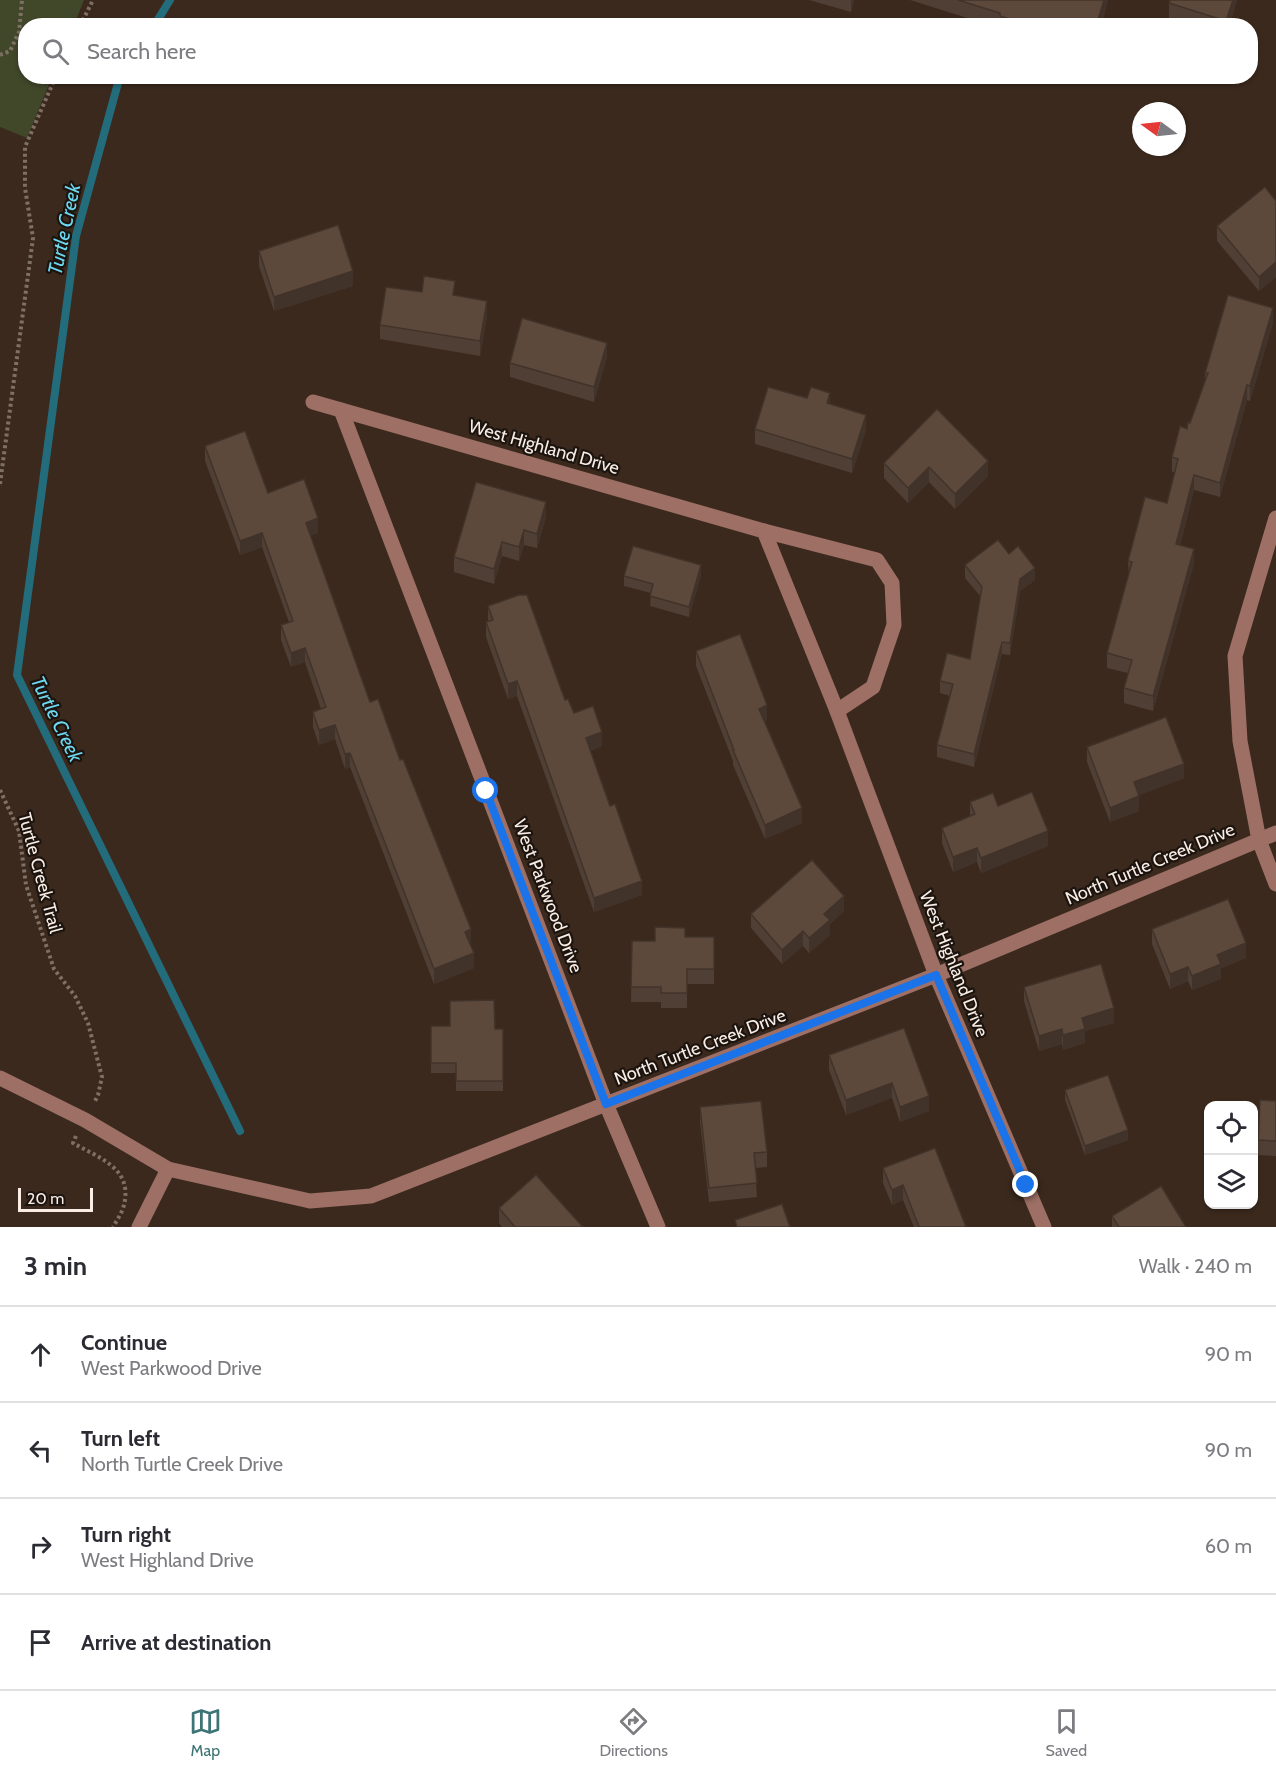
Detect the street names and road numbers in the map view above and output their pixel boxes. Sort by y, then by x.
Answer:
street label: West Highland Drive [466,415,622,479]
street label: Turtle Creek Trail [13,810,67,936]
street label: West Parkwood Drive [509,816,587,976]
street label: North Turtle Creek Drive [1062,818,1238,910]
street label: West Highland Drive [915,888,993,1040]
street label: North Turtle Creek Drive [611,1004,789,1090]

